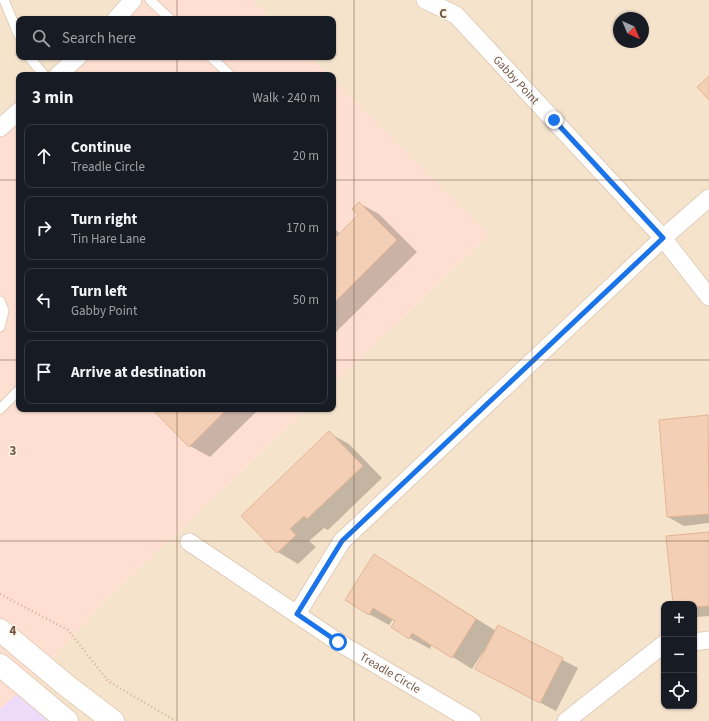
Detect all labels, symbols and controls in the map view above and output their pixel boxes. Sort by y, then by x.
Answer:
text: C [439,5,447,23]
north arrow [613,12,649,48]
search box [16,16,336,60]
icon: search [30,27,52,49]
text: Search here [62,28,136,49]
street label: Gabby Point [489,52,543,108]
text: 3 min [32,86,73,110]
text: Walk · 240 m [252,89,320,107]
route end [545,111,563,129]
text: Continue [71,137,131,158]
icon: ahead [33,145,55,167]
text: 20 m [293,147,319,165]
text: Treadle Circle [71,158,145,176]
text: Turn right [71,209,137,230]
icon: right [33,217,55,239]
text: 170 m [286,219,319,237]
text: Tin Hare Lane [71,230,146,248]
text: Turn left [71,281,127,302]
icon: left [33,289,55,311]
text: 50 m [293,291,319,309]
text: Gabby Point [71,302,137,320]
icon: arrive [33,361,55,383]
text: Arrive at destination [71,362,206,383]
text: 3 [10,442,17,460]
map controls [661,601,697,709]
button: + [661,601,697,637]
text: 4 [10,622,17,640]
route start [329,633,347,651]
button: − [661,637,697,673]
street label: Treadle Circle [356,648,424,697]
button: locate [661,673,697,709]

